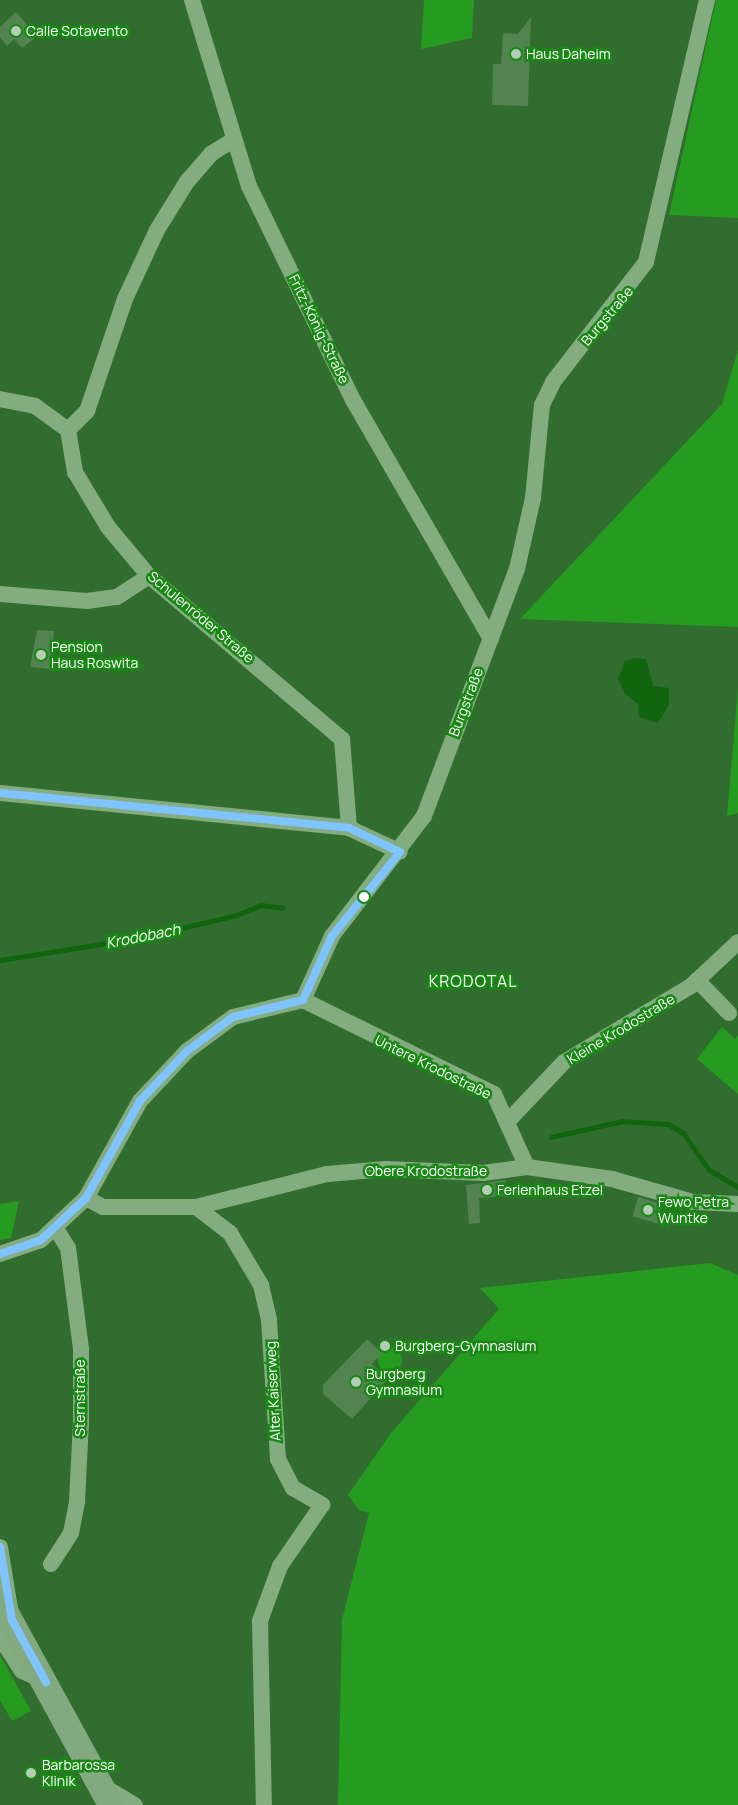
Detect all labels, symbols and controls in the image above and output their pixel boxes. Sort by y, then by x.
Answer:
place label: Calle Sotavento [26,23,128,39]
marker: Calle Sotavento [10,25,22,37]
place label: Haus Daheim [526,46,611,62]
marker: Haus Daheim [510,48,522,60]
street label: Fritz-König-Straße [285,272,353,386]
street label: Burgstraße [577,283,637,349]
street label: Schulenröder Straße [144,568,258,666]
place label: Pension Haus Roswita [51,639,138,672]
marker: Pension Haus Roswita [35,649,47,661]
street label: Burgstraße [445,665,487,739]
unlabelled marker [359,892,369,902]
water label: Krodobach [104,920,182,952]
district label: KRODOTAL [428,971,518,991]
street label: Kleine Krodostraße [564,990,678,1068]
street label: Untere Krodostraße [372,1031,494,1103]
street label: Obere Krodostraße [365,1163,487,1179]
place label: Ferienhaus Etzel [497,1182,603,1198]
marker: Ferienhaus Etzel [481,1184,493,1196]
place label: Fewo Petra Wuntke [658,1194,729,1226]
marker: Fewo Petra Wuntke [642,1204,654,1216]
place label: Burgberg-Gymnasium [395,1338,536,1354]
street label: Alter Kaiserweg [262,1340,284,1442]
marker: Burgberg-Gymnasium [379,1340,391,1352]
street label: Sternstraße [72,1359,88,1437]
place label: Burgberg Gymnasium [366,1366,442,1398]
marker: Burgberg Gymnasium [350,1376,362,1388]
place label: Barbarossa Klinik [42,1757,115,1790]
marker: Barbarossa Klinik [24,1766,38,1780]

